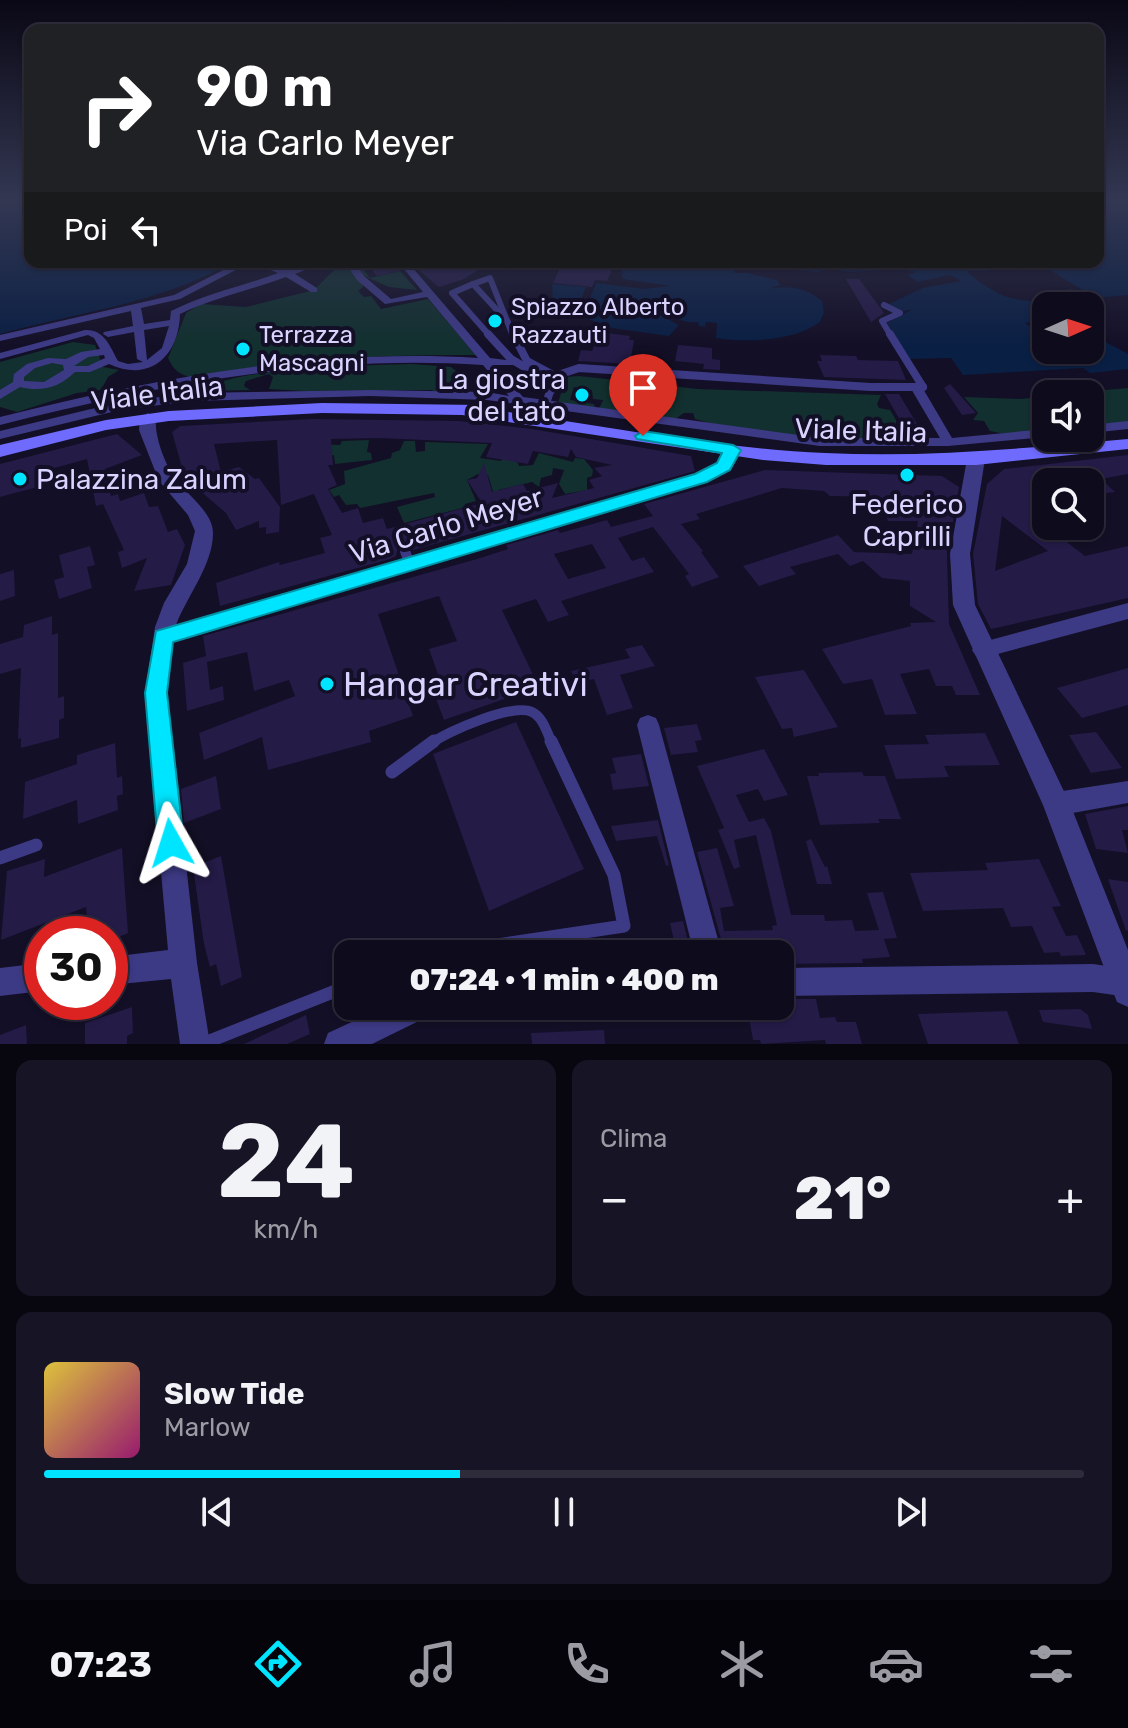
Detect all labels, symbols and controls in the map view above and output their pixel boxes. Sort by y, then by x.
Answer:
text: 90 m [196,54,333,120]
icon: right [64,56,168,160]
text: Via Carlo Meyer [196,121,454,164]
icon: left [124,208,168,252]
text: Poi [64,212,108,248]
north arrow [1032,292,1104,364]
map controls [1032,292,1104,540]
place label: Spiazzo Alberto Razzauti [511,293,685,349]
marker: Spiazzo Alberto Razzauti [486,312,504,330]
place label: Terrazza Mascagni [259,321,365,377]
marker: Terrazza Mascagni [234,340,252,358]
pin [609,354,677,436]
place label: La giostra del tato [437,363,566,428]
icon: arrive [621,366,665,410]
street label: Viale Italia [89,369,225,418]
button: sound [1032,380,1104,452]
marker: La giostra del tato [573,386,591,404]
street label: Viale Italia [794,412,928,449]
place label: Palazzina Zalum [36,463,247,496]
marker: Federico Caprilli [898,466,916,484]
button: search [1032,468,1104,540]
marker: Palazzina Zalum [11,470,29,488]
street label: Via Carlo Meyer [345,480,547,571]
place label: Federico Caprilli [850,488,964,553]
place label: Hangar Creativi [343,664,588,705]
marker: Hangar Creativi [318,675,336,693]
position arrow [129,801,213,885]
speed limit sign: 30 [24,916,128,1020]
text: 07:24 · 1 min · 400 m [410,962,718,998]
text: 24 [217,1100,355,1223]
text: Clima [600,1123,667,1154]
text: 21° [794,1163,891,1234]
text: − [600,1173,629,1225]
text: + [1057,1173,1084,1225]
text: km/h [254,1214,318,1245]
text: Slow Tide [164,1376,304,1412]
text: Marlow [164,1412,251,1443]
icon: previous [195,1490,239,1534]
icon: pause [542,1490,586,1534]
icon: next [889,1490,933,1534]
icon: directions [250,1636,306,1692]
icon: music [405,1636,461,1692]
icon: phone [559,1636,615,1692]
icon: climate [714,1636,770,1692]
icon: car [868,1636,924,1692]
icon: filters [1023,1636,1079,1692]
text: 07:23 [49,1643,152,1686]

